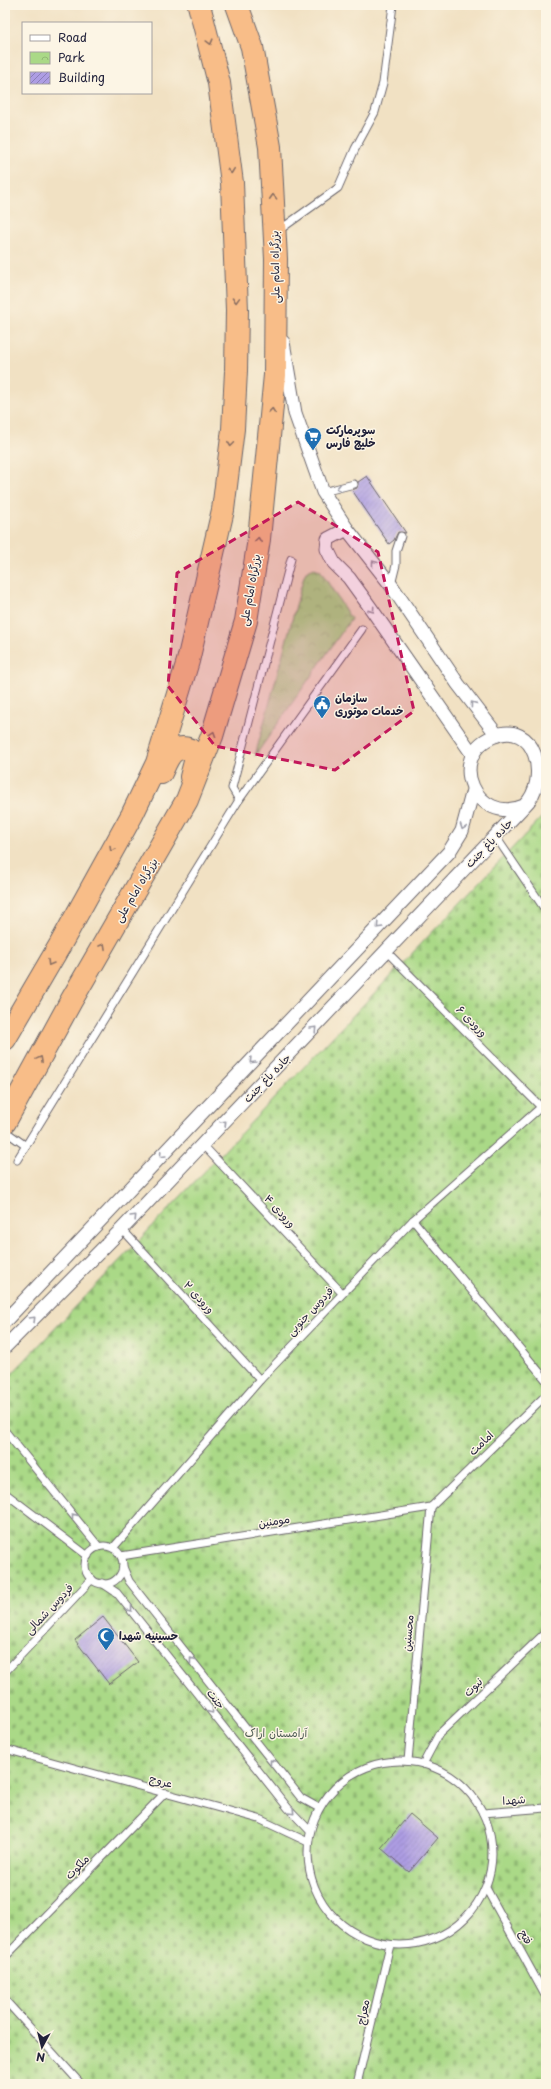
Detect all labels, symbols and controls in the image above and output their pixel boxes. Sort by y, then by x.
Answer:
legend [22,22,152,94]
text: Road [58,28,87,46]
one-way arrow [205,39,213,46]
text: Park [58,48,85,66]
text: Building [58,68,105,86]
one-way arrow [226,168,235,174]
one-way arrow [268,194,277,200]
street label: بزرگراه امام علی [265,231,285,303]
one-way arrow [232,297,241,303]
one-way arrow [267,408,276,414]
place label: سوپرمارکت خلیج فارس [326,421,375,451]
supermarket icon: سوپرمارکت خلیج فارس [303,426,323,451]
one-way arrow [227,441,236,447]
one-way arrow [336,483,343,492]
one-way arrow [254,537,263,543]
street label: بزرگراه امام علی [235,553,265,627]
one-way arrow [372,561,379,568]
one-way arrow [367,606,374,613]
place label: سازمان خدمات موتوری [335,689,403,719]
public building icon: سازمان خدمات موتوری [312,694,332,719]
one-way arrow [471,701,478,708]
one-way arrow [208,731,216,738]
street label: جاده باغ جنت [461,814,517,872]
one-way arrow [459,823,467,830]
one-way arrow [110,845,117,852]
street label: بزرگراه امام علی [110,854,162,926]
one-way arrow [377,921,384,929]
one-way arrow [99,942,106,950]
one-way arrow [47,959,54,966]
street label: ورودی ۶ [453,1001,492,1040]
one-way arrow [309,1026,316,1034]
street label: جاده باغ جنت [239,1049,295,1107]
one-way arrow [35,1056,42,1063]
one-way arrow [249,1056,257,1064]
one-way arrow [219,1120,227,1128]
one-way arrow [160,1151,167,1158]
street label: ورودی ۴ [261,1190,300,1231]
one-way arrow [129,1214,137,1222]
street label: ورودی ۲ [180,1277,219,1317]
street label: فردوس جنوبی [282,1282,337,1339]
one-way arrow [28,1316,36,1324]
street label: امامت [464,1426,497,1459]
street label: مومنین [257,1510,291,1531]
one-way arrow [72,1514,79,1521]
street label: فردوس شمالی [21,1579,77,1638]
one-way arrow [126,1605,133,1612]
street label: محسنین [397,1614,418,1652]
mosque icon: حسینیه شهدا [96,1626,116,1651]
place label: حسینیه شهدا [119,1627,178,1644]
one-way arrow [189,1657,196,1664]
street label: نبوت [459,1673,486,1700]
street label: جنت [203,1685,230,1712]
one-way arrow [206,1706,213,1713]
park label: آرامستان اراک [245,1724,308,1741]
one-way arrow [270,1759,277,1766]
street label: عروج [148,1769,175,1792]
street label: شهدا [502,1790,526,1809]
one-way arrow [288,1807,295,1815]
street label: ملکوت [61,1850,93,1883]
street label: فتح [515,1926,537,1947]
street label: معراج [351,1997,374,2026]
north arrow [22,2027,62,2067]
text: N [35,2048,46,2066]

